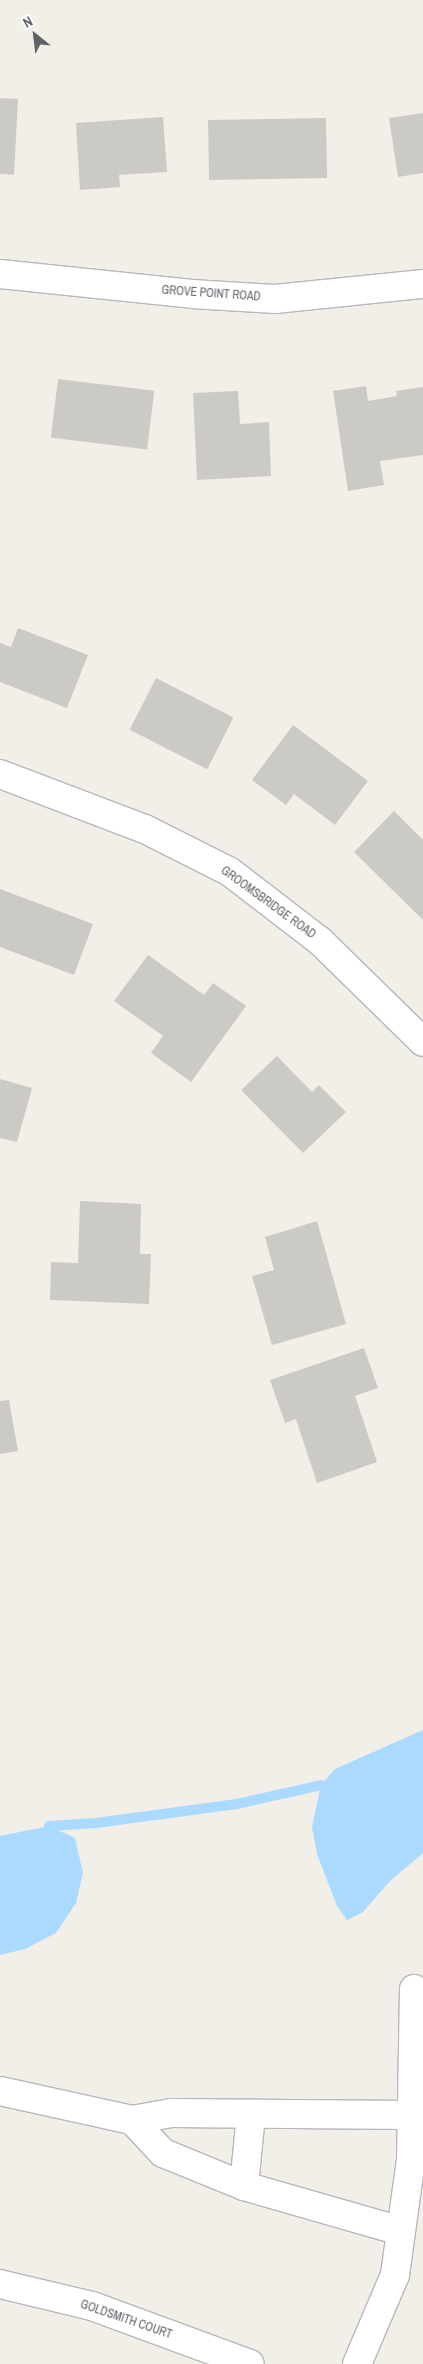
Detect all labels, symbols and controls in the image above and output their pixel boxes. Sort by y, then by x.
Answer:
north arrow [10,10,60,60]
text: N [20,12,36,32]
street label: GROVE POINT ROAD [161,283,261,305]
street label: GROOMSBRIDGE ROAD [218,864,318,942]
street label: GOLDSMITH COURT [78,2298,174,2342]

